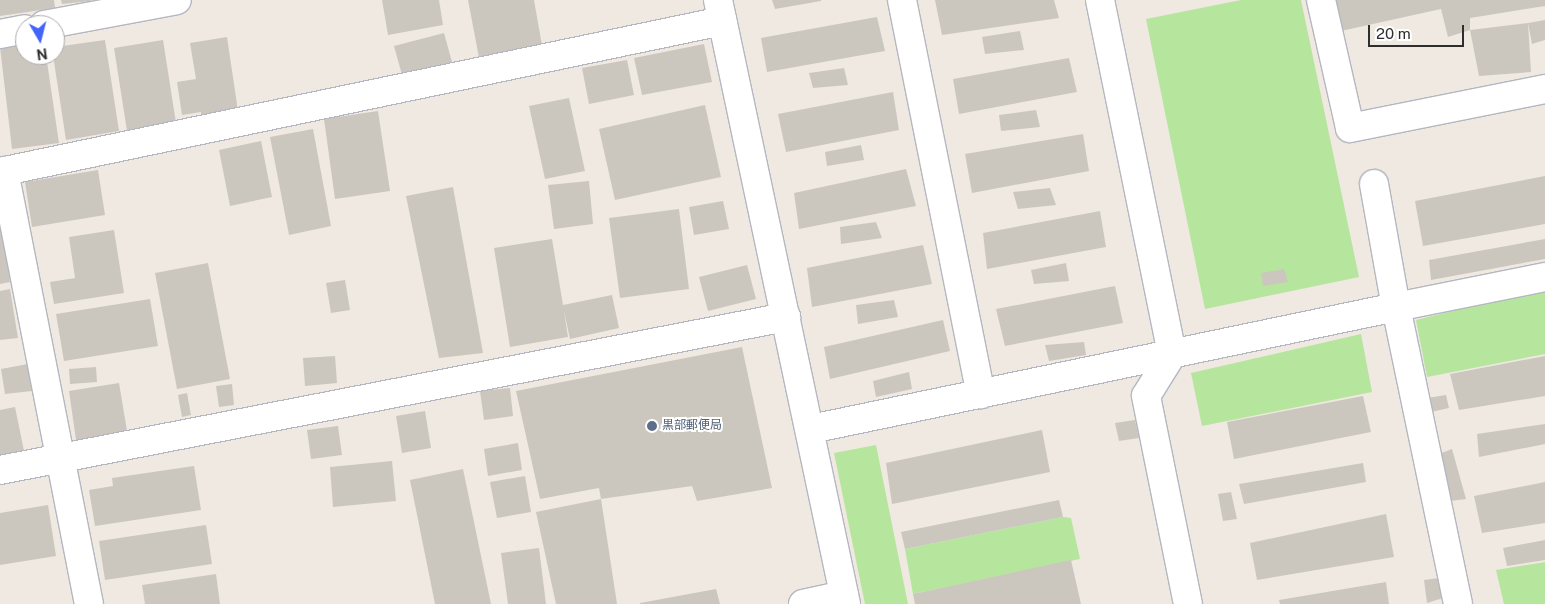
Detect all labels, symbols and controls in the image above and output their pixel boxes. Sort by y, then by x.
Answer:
north arrow [15,15,65,65]
scale bar [1370,15,1466,47]
text: 20 m [1376,25,1411,42]
text: N [35,45,48,63]
place label: 黒部郵便局 [662,419,722,433]
marker: 黒部郵便局 [646,420,658,432]

